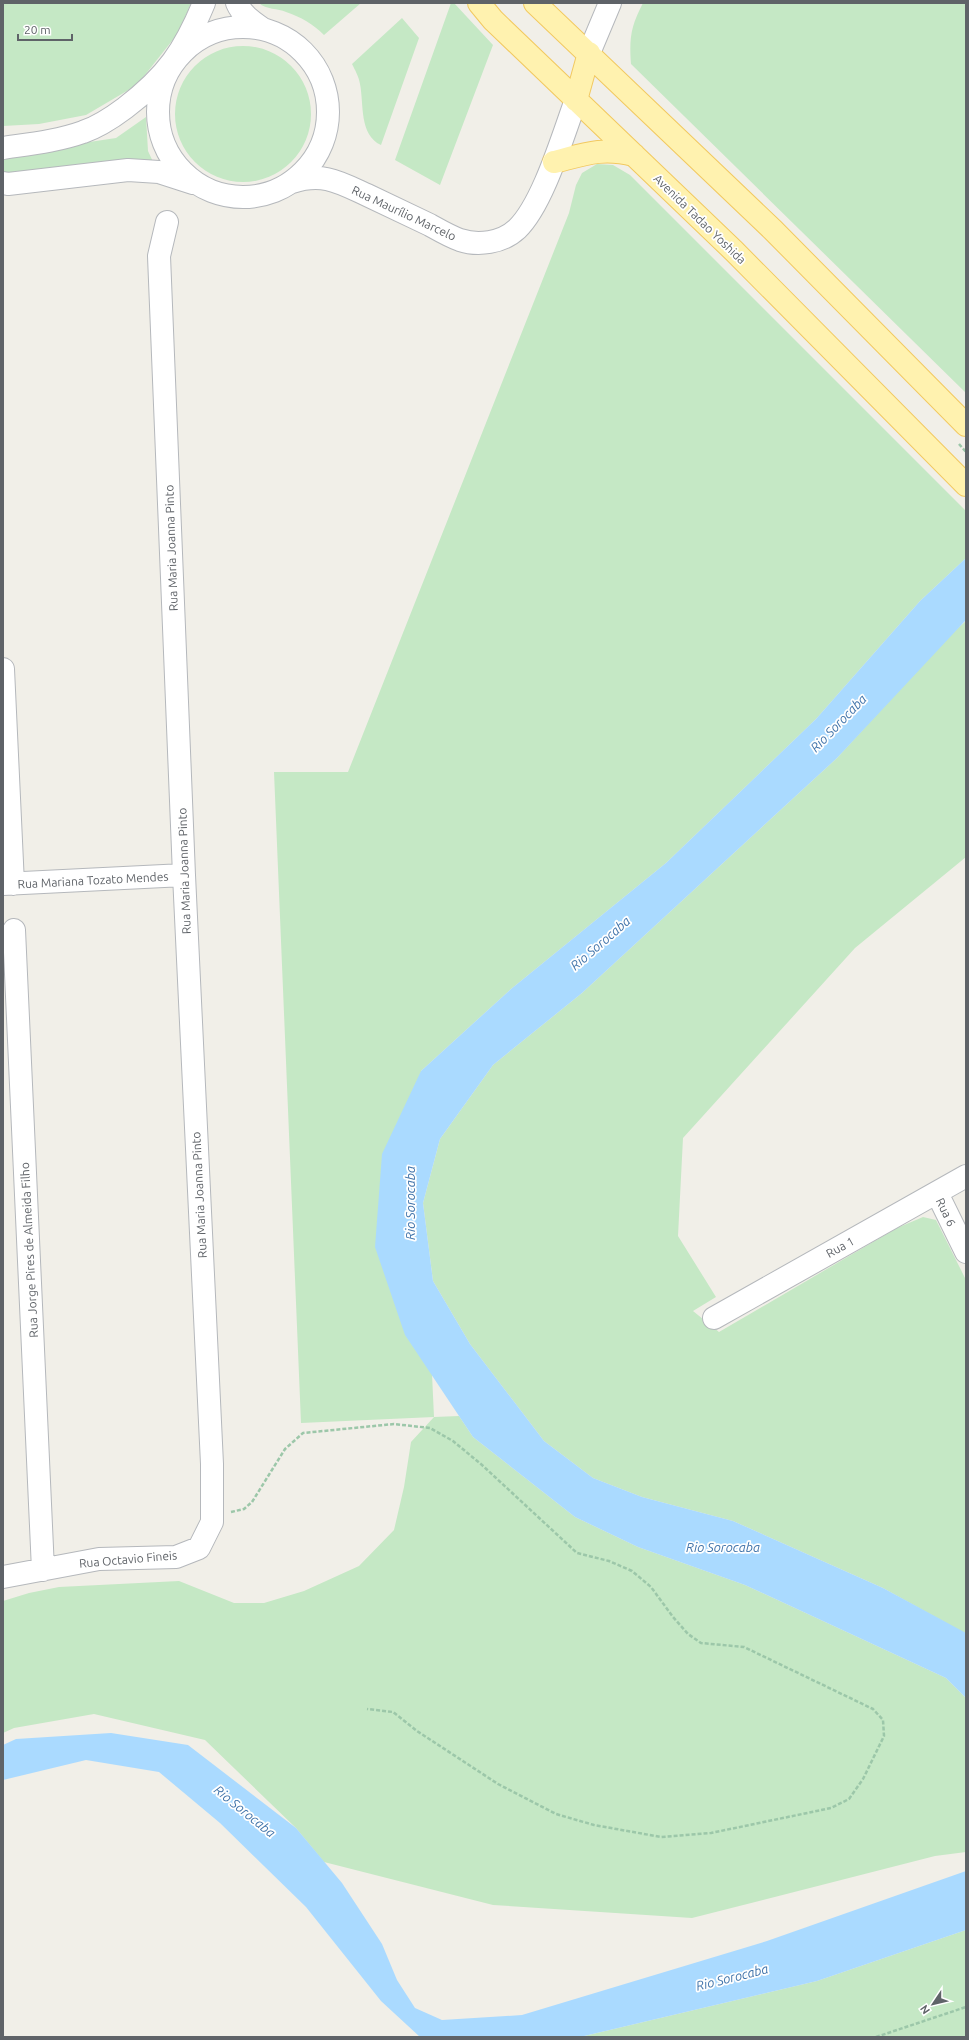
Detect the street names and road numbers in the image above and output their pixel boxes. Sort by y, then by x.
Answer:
street label: Avenida Tadao Yoshida [651,172,749,266]
street label: Rua Maurílio Marcelo [350,183,458,243]
street label: Rua Maria Joanna Pinto [162,485,180,611]
street label: Rua Maria Joanna Pinto [175,808,193,934]
street label: Rua Mariana Tozato Mendes [17,870,169,890]
street label: Rua Maria Joanna Pinto [189,1131,209,1259]
street label: Rua Jorge Pires de Almeida Filho [18,1162,40,1338]
street label: Rua 6 [934,1196,959,1229]
street label: Rua 1 [824,1234,856,1260]
street label: Rua Octavio Fineis [78,1548,178,1570]

